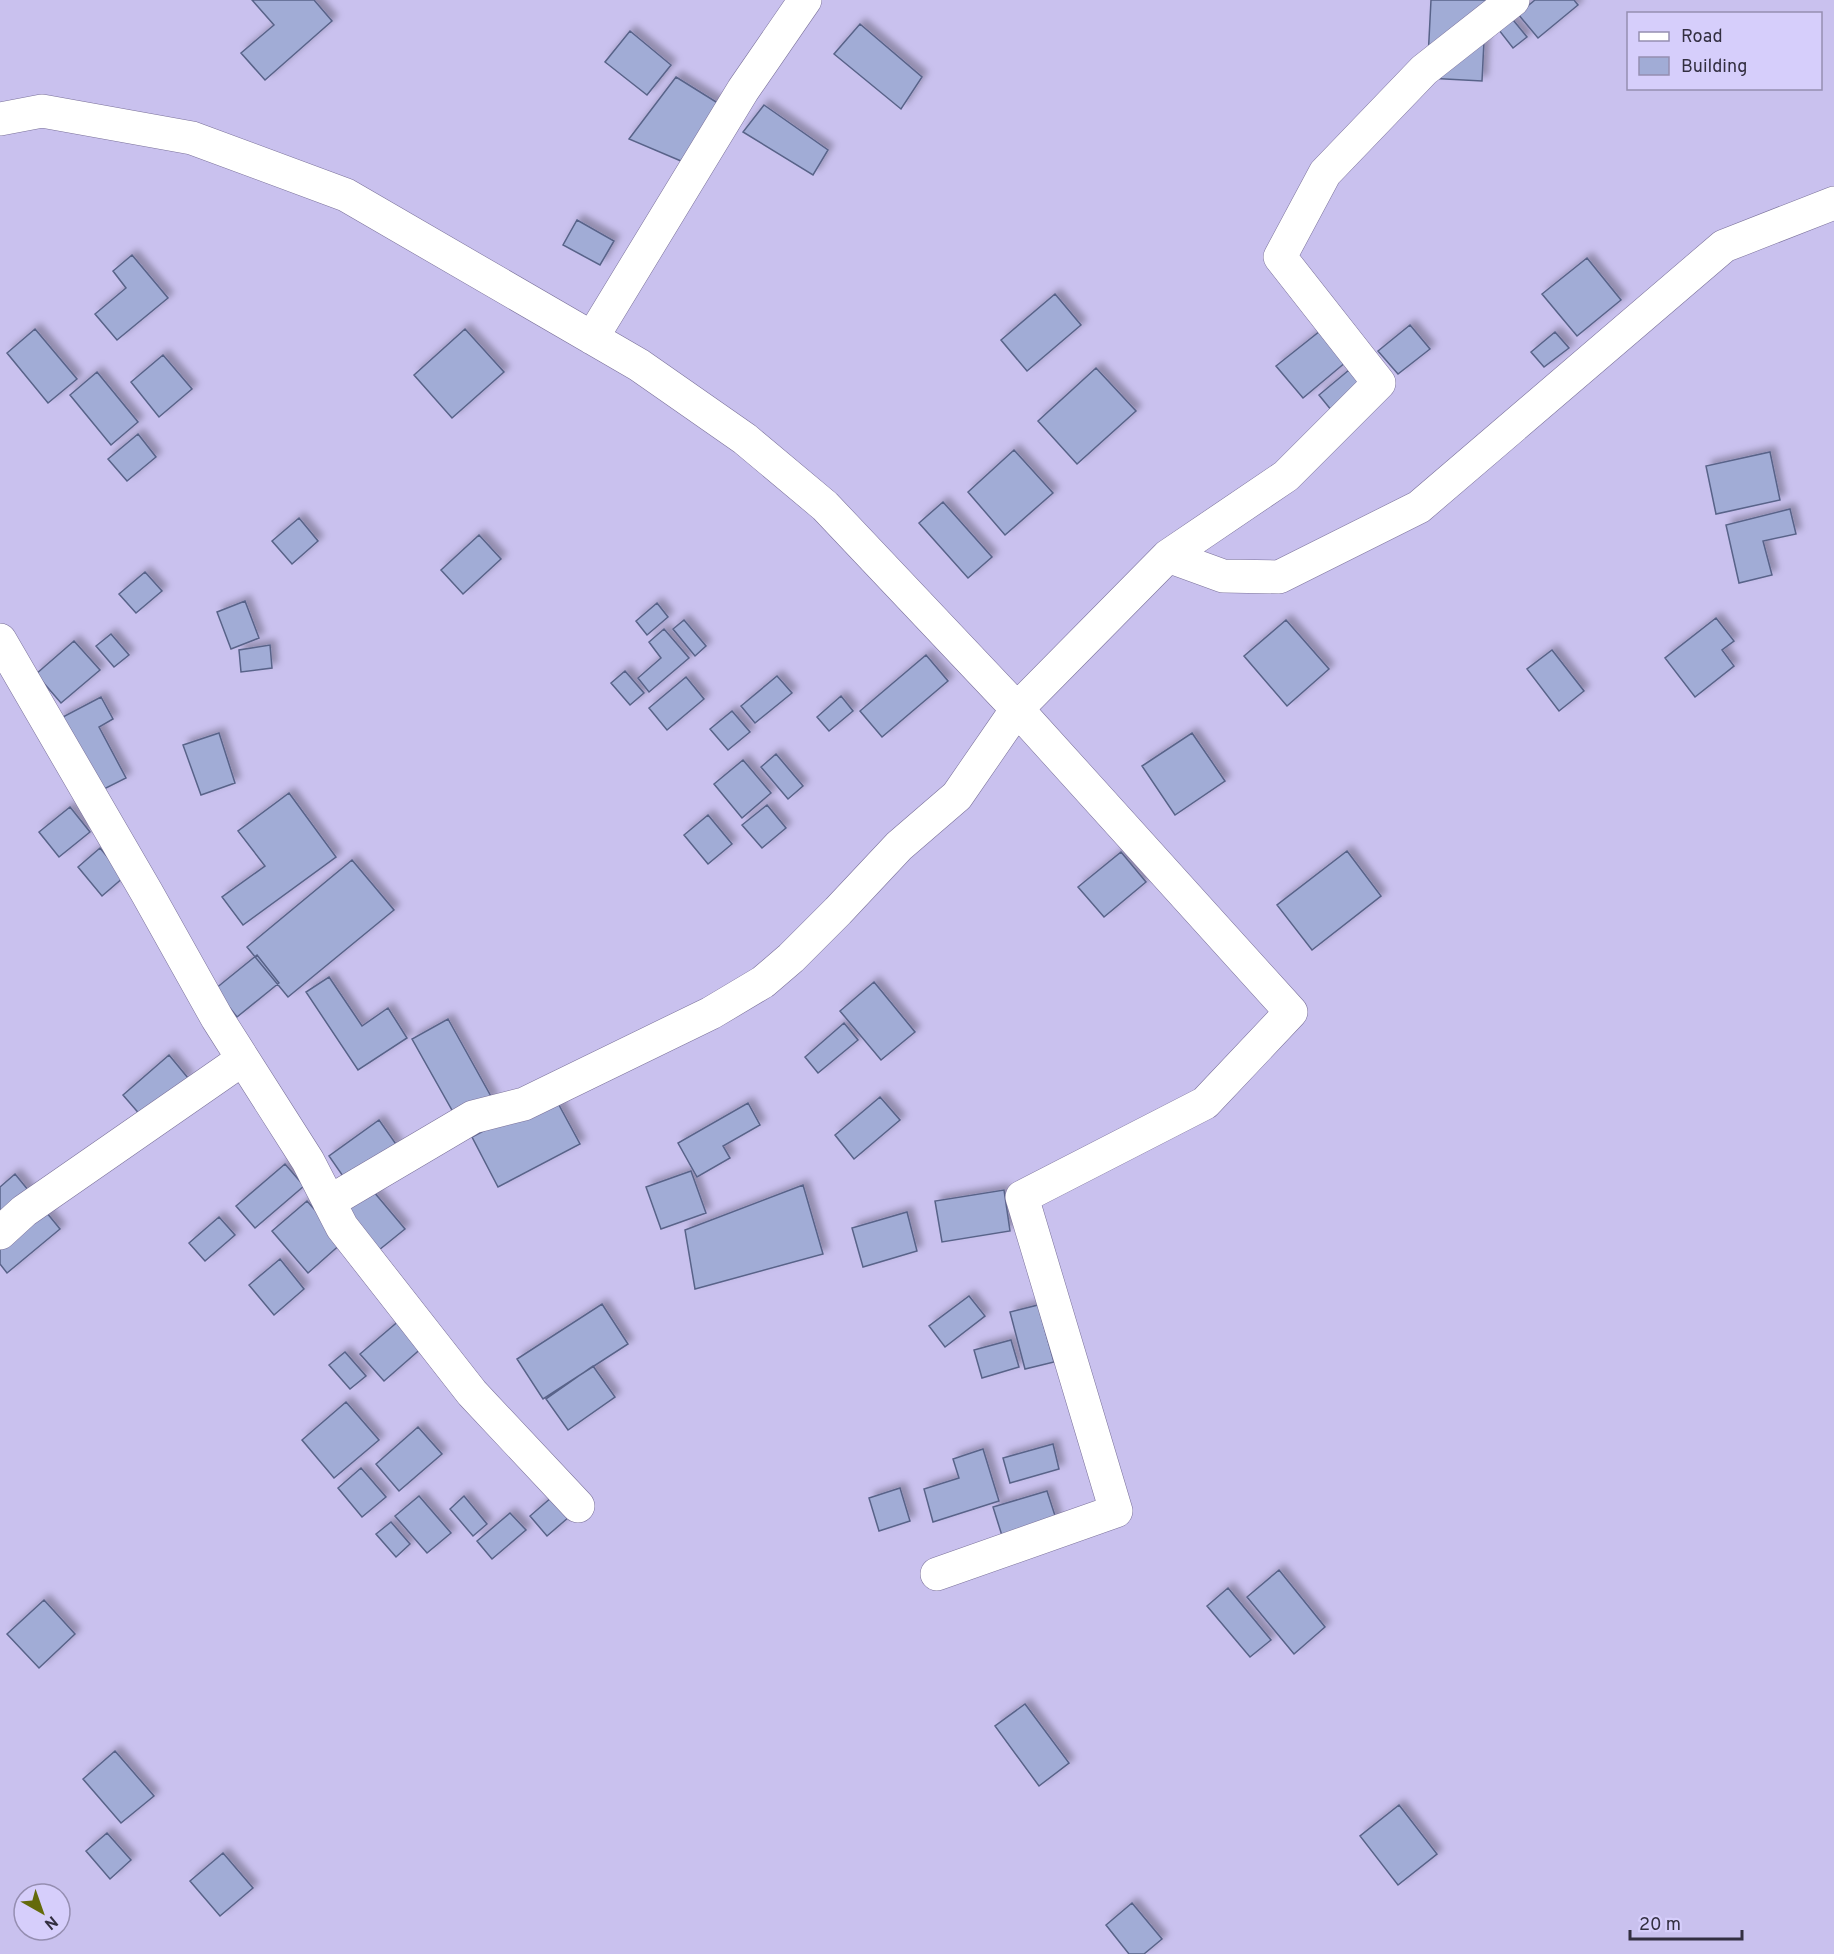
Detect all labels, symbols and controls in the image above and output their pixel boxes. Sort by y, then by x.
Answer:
legend [1627,12,1822,90]
text: Road [1681,26,1723,49]
text: Building [1681,56,1747,79]
north arrow [12,1882,72,1942]
scale bar [1630,1903,1742,1941]
text: N [40,1911,61,1933]
text: 20 m [1639,1914,1681,1937]

